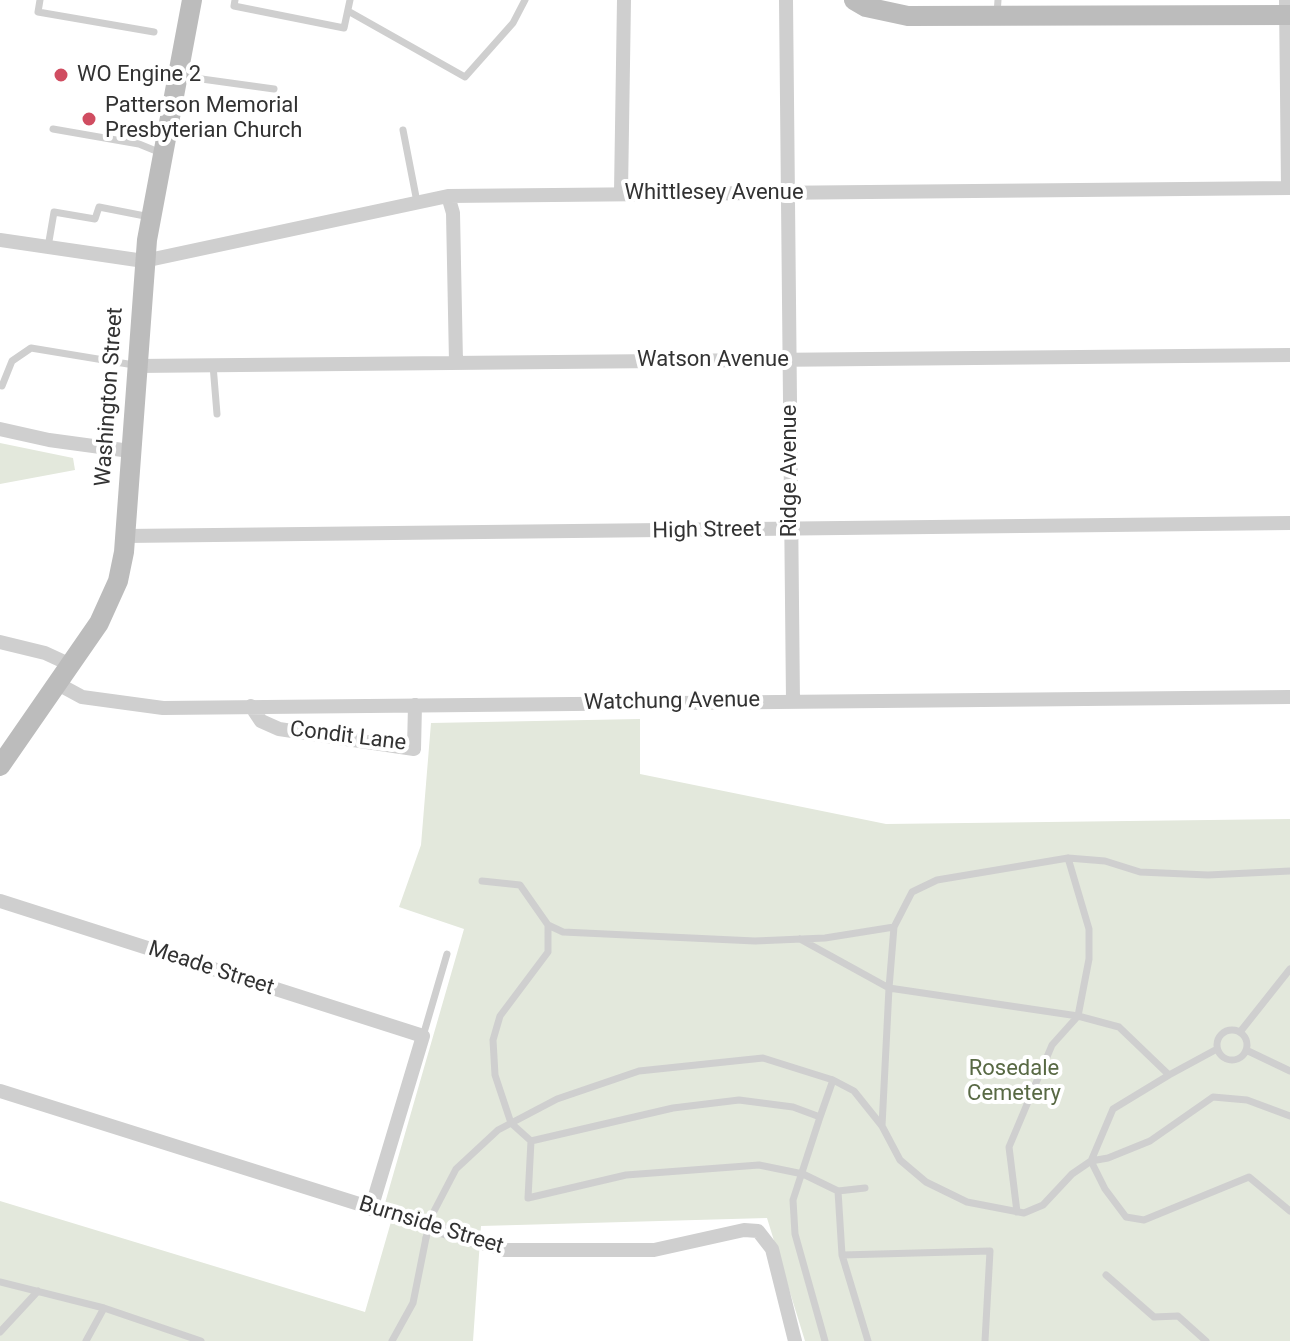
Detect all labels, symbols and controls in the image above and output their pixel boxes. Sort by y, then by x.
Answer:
place label: WO Engine 2 [77,62,201,88]
marker: WO Engine 2 [52,66,70,84]
place label: Patterson Memorial Presbyterian Church [105,93,302,144]
marker: Patterson Memorial Presbyterian Church [80,110,98,128]
street label: Whittlesey Avenue [624,180,804,206]
street label: Washington Street [91,306,129,488]
street label: Watson Avenue [637,347,789,373]
street label: Ridge Avenue [777,405,803,537]
street label: High Street [652,517,762,545]
street label: Watchung Avenue [584,687,760,717]
street label: Condit Lane [288,717,408,757]
street label: Meade Street [145,936,277,1002]
park label: Rosedale Cemetery [967,1056,1061,1108]
street label: Burnside Street [356,1191,506,1261]

